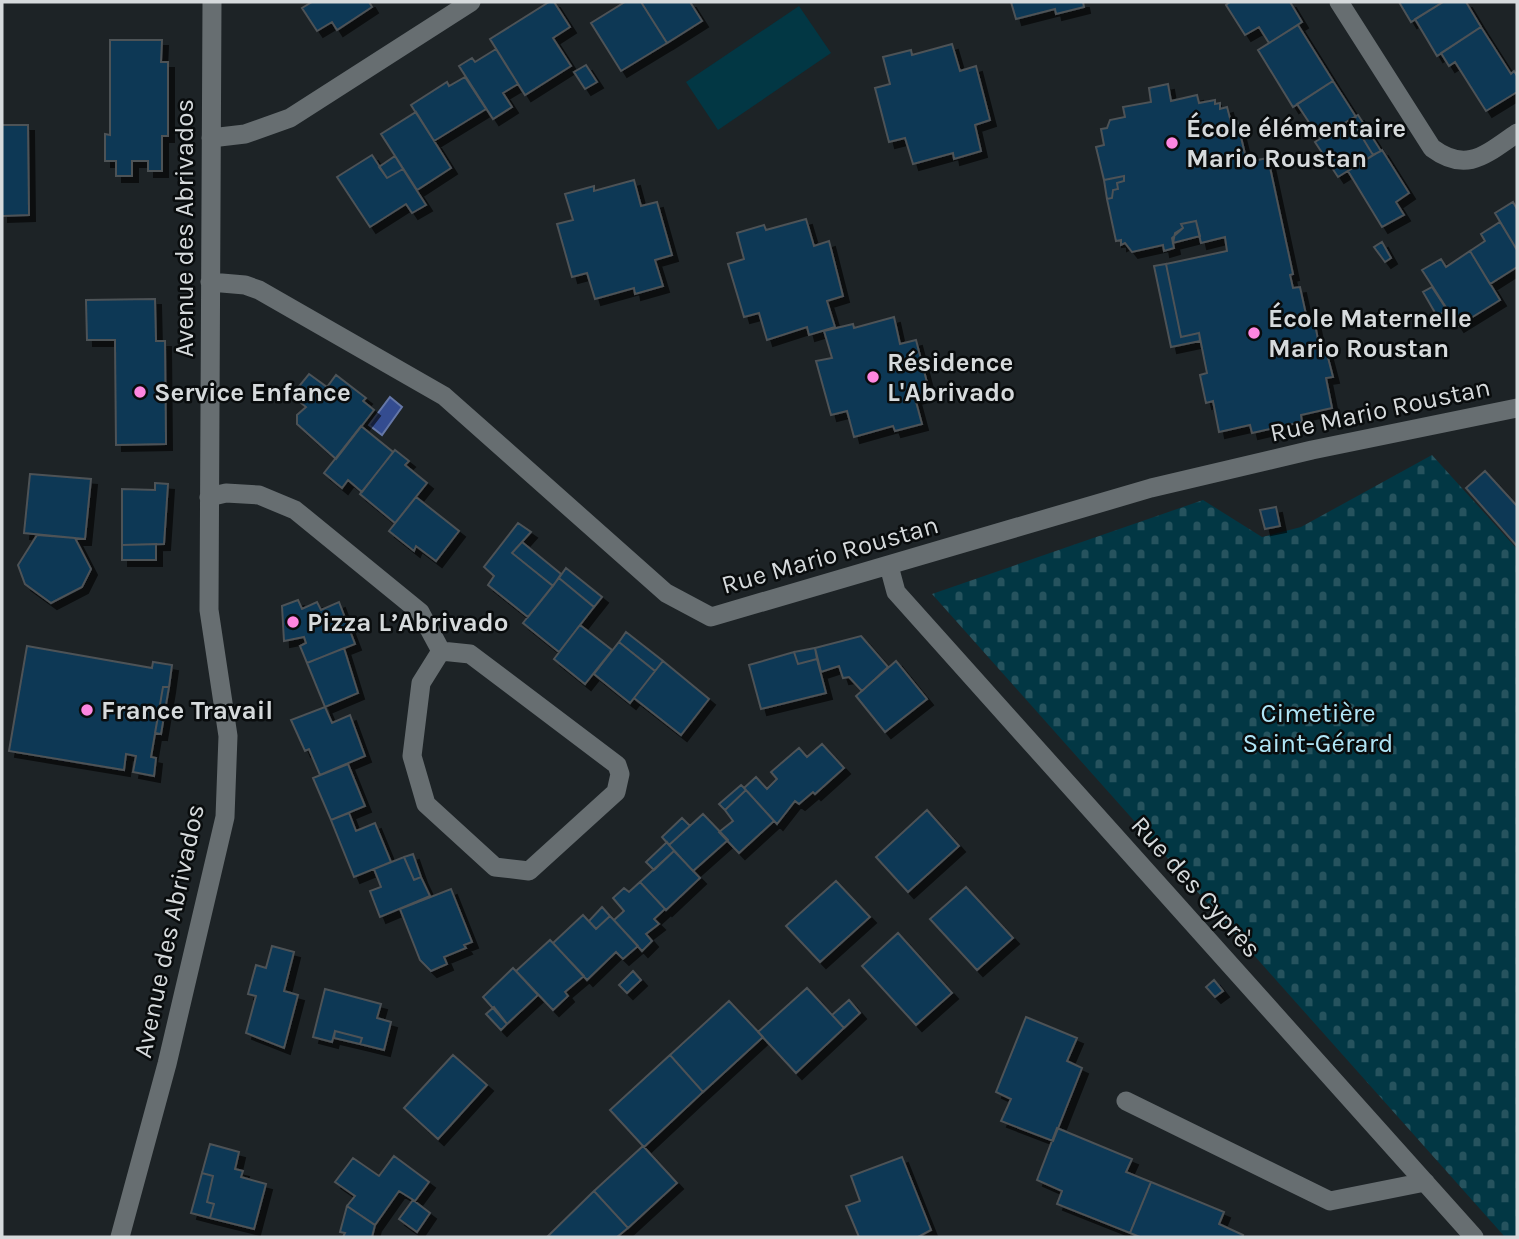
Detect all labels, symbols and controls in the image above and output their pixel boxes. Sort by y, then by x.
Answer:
street label: Avenue des Abrivados [169,99,200,357]
place label: École élémentaire Mario Roustan [1186,112,1406,174]
marker: École élémentaire Mario Roustan [1164,135,1180,151]
place label: École Maternelle Mario Roustan [1268,302,1472,364]
marker: École Maternelle Mario Roustan [1246,325,1262,341]
place label: Résidence L'Abrivado [887,347,1015,408]
marker: Résidence L'Abrivado [865,369,881,385]
street label: Rue Mario Roustan [1267,372,1493,448]
place label: Service Enfance [154,377,351,408]
marker: Service Enfance [132,384,148,400]
street label: Rue Mario Roustan [718,509,942,601]
place label: Pizza L’Abrivado [307,607,508,638]
marker: Pizza L’Abrivado [285,614,301,630]
place label: France Travail [101,695,273,726]
park label: Cimetière Saint-Gérard [1243,698,1393,759]
marker: France Travail [79,702,95,718]
street label: Avenue des Abrivados [127,801,211,1061]
street label: Rue des Cyprès [1124,810,1268,964]

